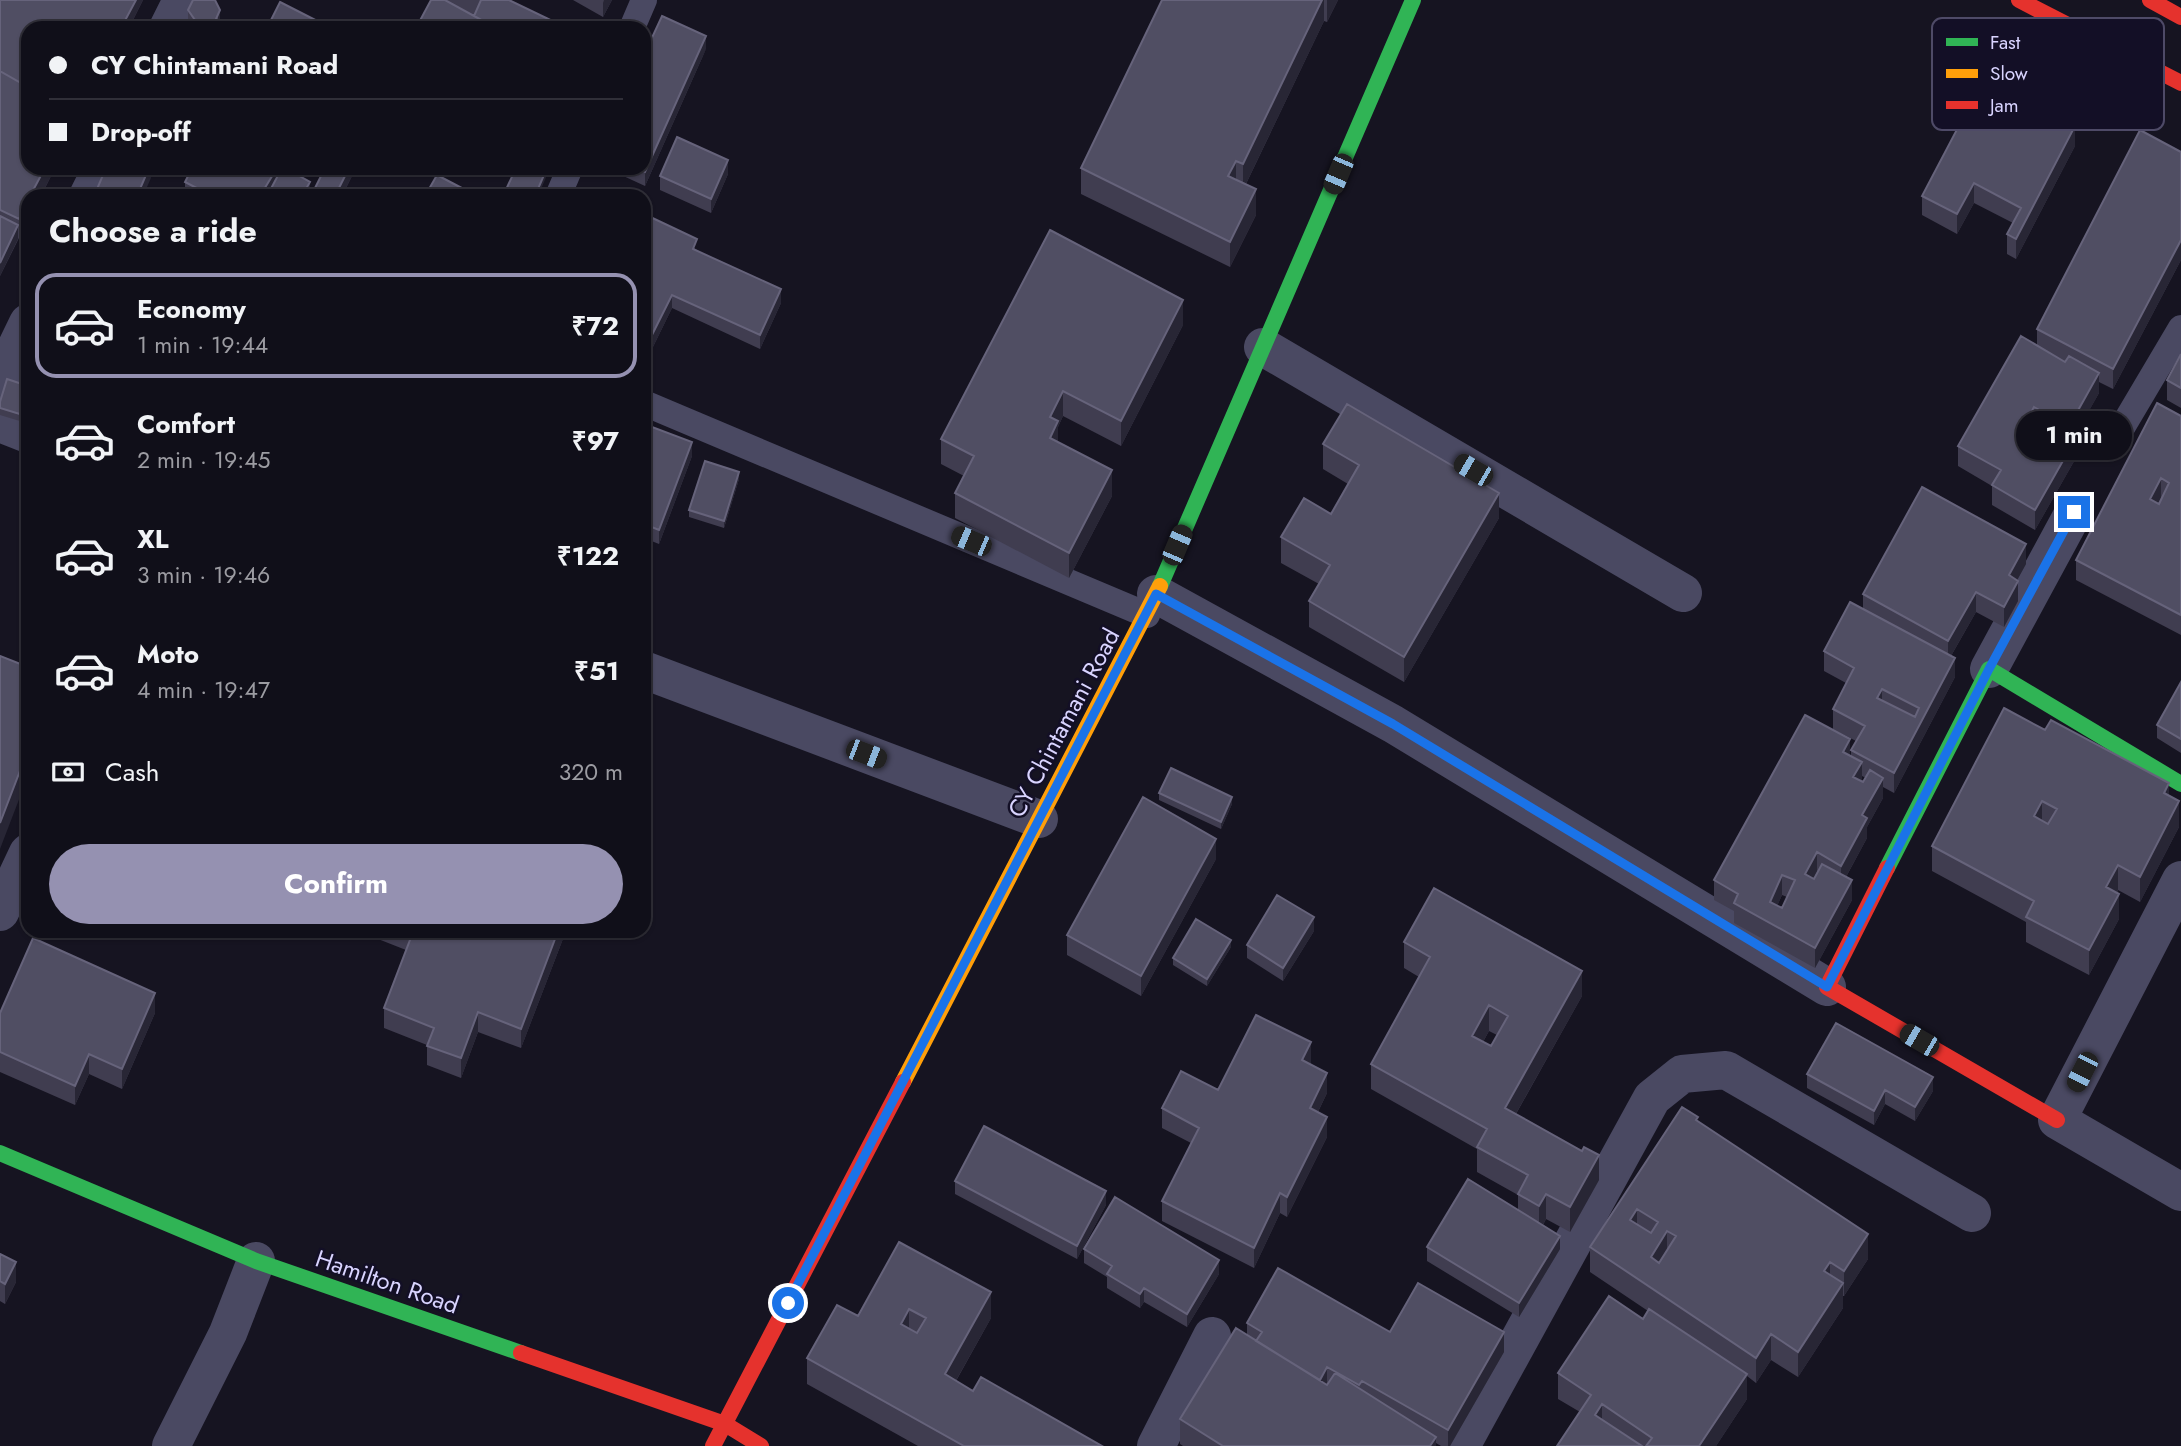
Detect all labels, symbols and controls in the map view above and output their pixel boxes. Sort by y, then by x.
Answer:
legend [1932,18,2164,130]
text: Fast [1990,29,2021,56]
text: CY Chintamani Road [91,46,338,84]
text: Slow [1990,60,2028,87]
text: Jam [1987,92,2019,119]
text: Drop-off [91,113,191,151]
car [1321,151,1356,197]
text: Choose a ride [49,208,257,254]
text: Economy [137,290,246,328]
icon: car [53,294,116,357]
text: ₹72 [571,307,619,345]
text: 1 min · 19:44 [137,328,268,362]
text: Comfort [137,405,235,443]
icon: car [53,409,116,472]
callout: 1 min [2016,410,2132,460]
text: 1 min [2045,418,2103,452]
text: ₹97 [572,422,619,460]
text: 2 min · 19:45 [137,443,271,477]
car [1450,450,1497,490]
route end [2058,496,2090,528]
text: XL [137,520,169,558]
car [1160,522,1195,568]
car [948,523,995,559]
icon: car [53,524,116,587]
text: ₹122 [557,537,619,575]
text: 3 min · 19:46 [137,558,270,592]
street label: CY Chintamani Road [999,622,1128,824]
text: Moto [137,635,199,673]
icon: car [53,639,116,702]
text: ₹51 [574,652,619,690]
text: 4 min · 19:47 [137,673,270,707]
car [843,737,890,771]
icon: cash [49,753,87,791]
text: Cash [105,753,159,791]
text: 320 m [559,755,623,789]
button: Confirm [49,844,623,924]
car [1896,1020,1943,1060]
car [2064,1049,2101,1095]
street label: Hamilton Road [311,1241,464,1322]
route start [772,1287,804,1319]

